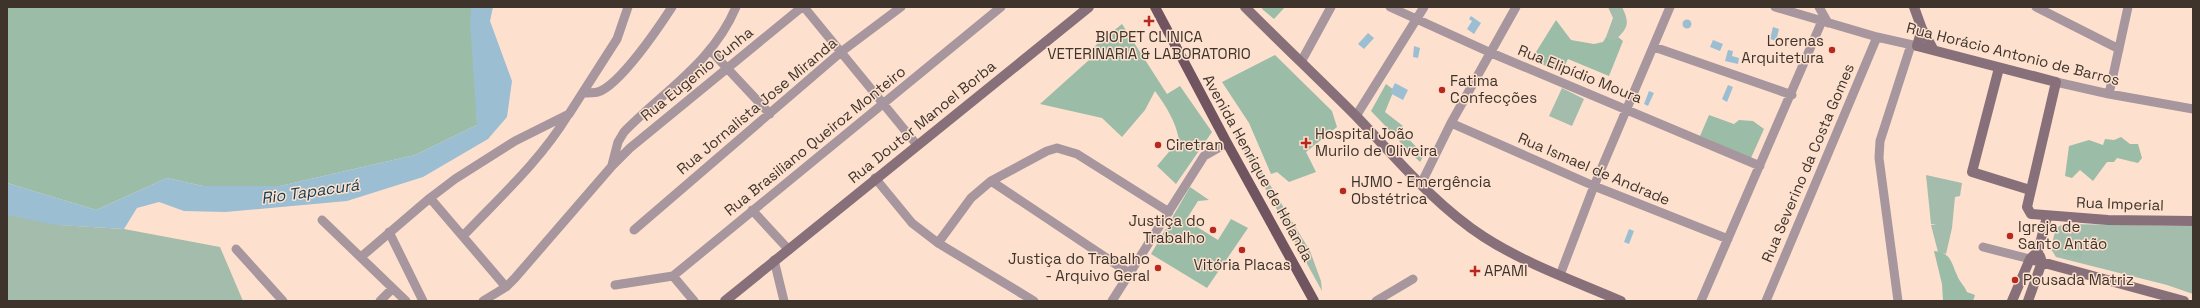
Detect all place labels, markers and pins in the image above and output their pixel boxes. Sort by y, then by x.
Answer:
marker: BIOPET CLINICA VETERINARIA & LABORATORIO [1143,15,1155,27]
place label: BIOPET CLINICA VETERINARIA & LABORATORIO [1047,27,1251,63]
place label: Lorenas Arquitetura [1741,31,1824,67]
marker: Lorenas Arquitetura [1827,45,1837,55]
place label: Fatima Confecções [1450,71,1537,107]
marker: Fatima Confecções [1437,85,1447,95]
place label: Hospital João Murilo de Oliveira [1315,124,1438,160]
place label: Ciretran [1166,135,1223,154]
marker: Hospital João Murilo de Oliveira [1300,137,1312,149]
marker: Ciretran [1153,140,1163,150]
place label: HJMO - Emergência Obstétrica [1351,172,1491,208]
marker: HJMO - Emergência Obstétrica [1338,186,1348,196]
place label: Justiça do Trabalho [1129,211,1205,247]
place label: Igreja de Santo Antão [2018,217,2107,253]
marker: Justiça do Trabalho [1208,225,1218,235]
marker: Igreja de Santo Antão [2005,231,2015,241]
marker: Vitória Placas [1237,245,1247,255]
place label: Justiça do Trabalho - Arquivo Geral [1008,249,1150,285]
place label: Vitória Placas [1193,255,1291,274]
place label: APAMI [1484,261,1528,280]
marker: Justiça do Trabalho - Arquivo Geral [1153,263,1163,273]
marker: APAMI [1469,265,1481,277]
place label: Pousada Matriz [2023,270,2134,289]
marker: Pousada Matriz [2010,275,2020,285]

